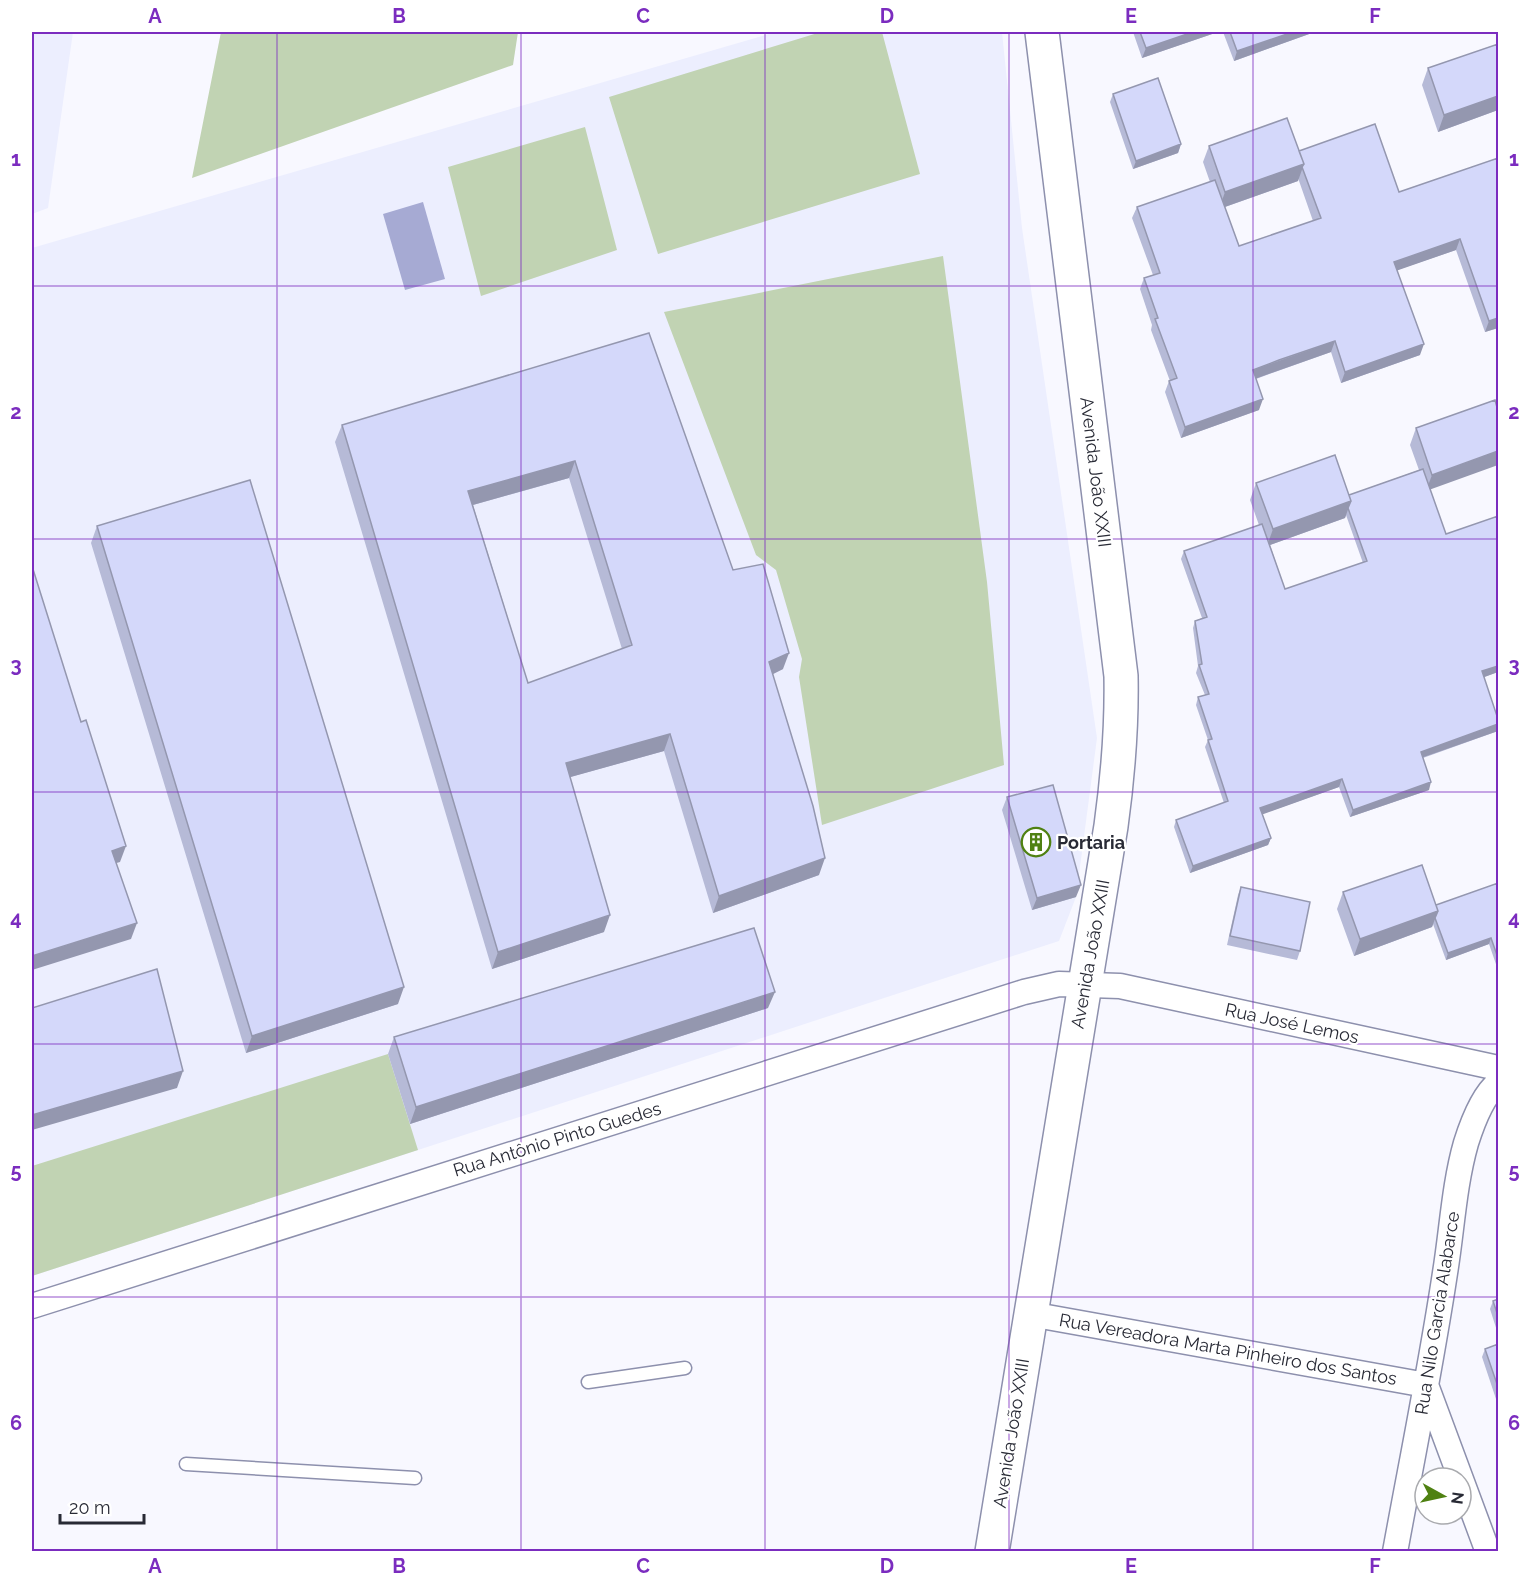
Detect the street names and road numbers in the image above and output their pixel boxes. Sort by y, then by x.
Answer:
street label: Avenida João XXIII [1076,396,1116,548]
street label: Avenida João XXIII [1067,878,1113,1030]
street label: Rua José Lemos [1223,999,1361,1047]
street label: Rua Antônio Pinto Guedes [450,1097,664,1181]
street label: Rua Nilo Garcia Alabarce [1411,1210,1463,1416]
street label: Rua Vereadora Marta Pinheiro dos Santos [1058,1309,1399,1389]
street label: Avenida João XXIII [989,1357,1033,1509]

